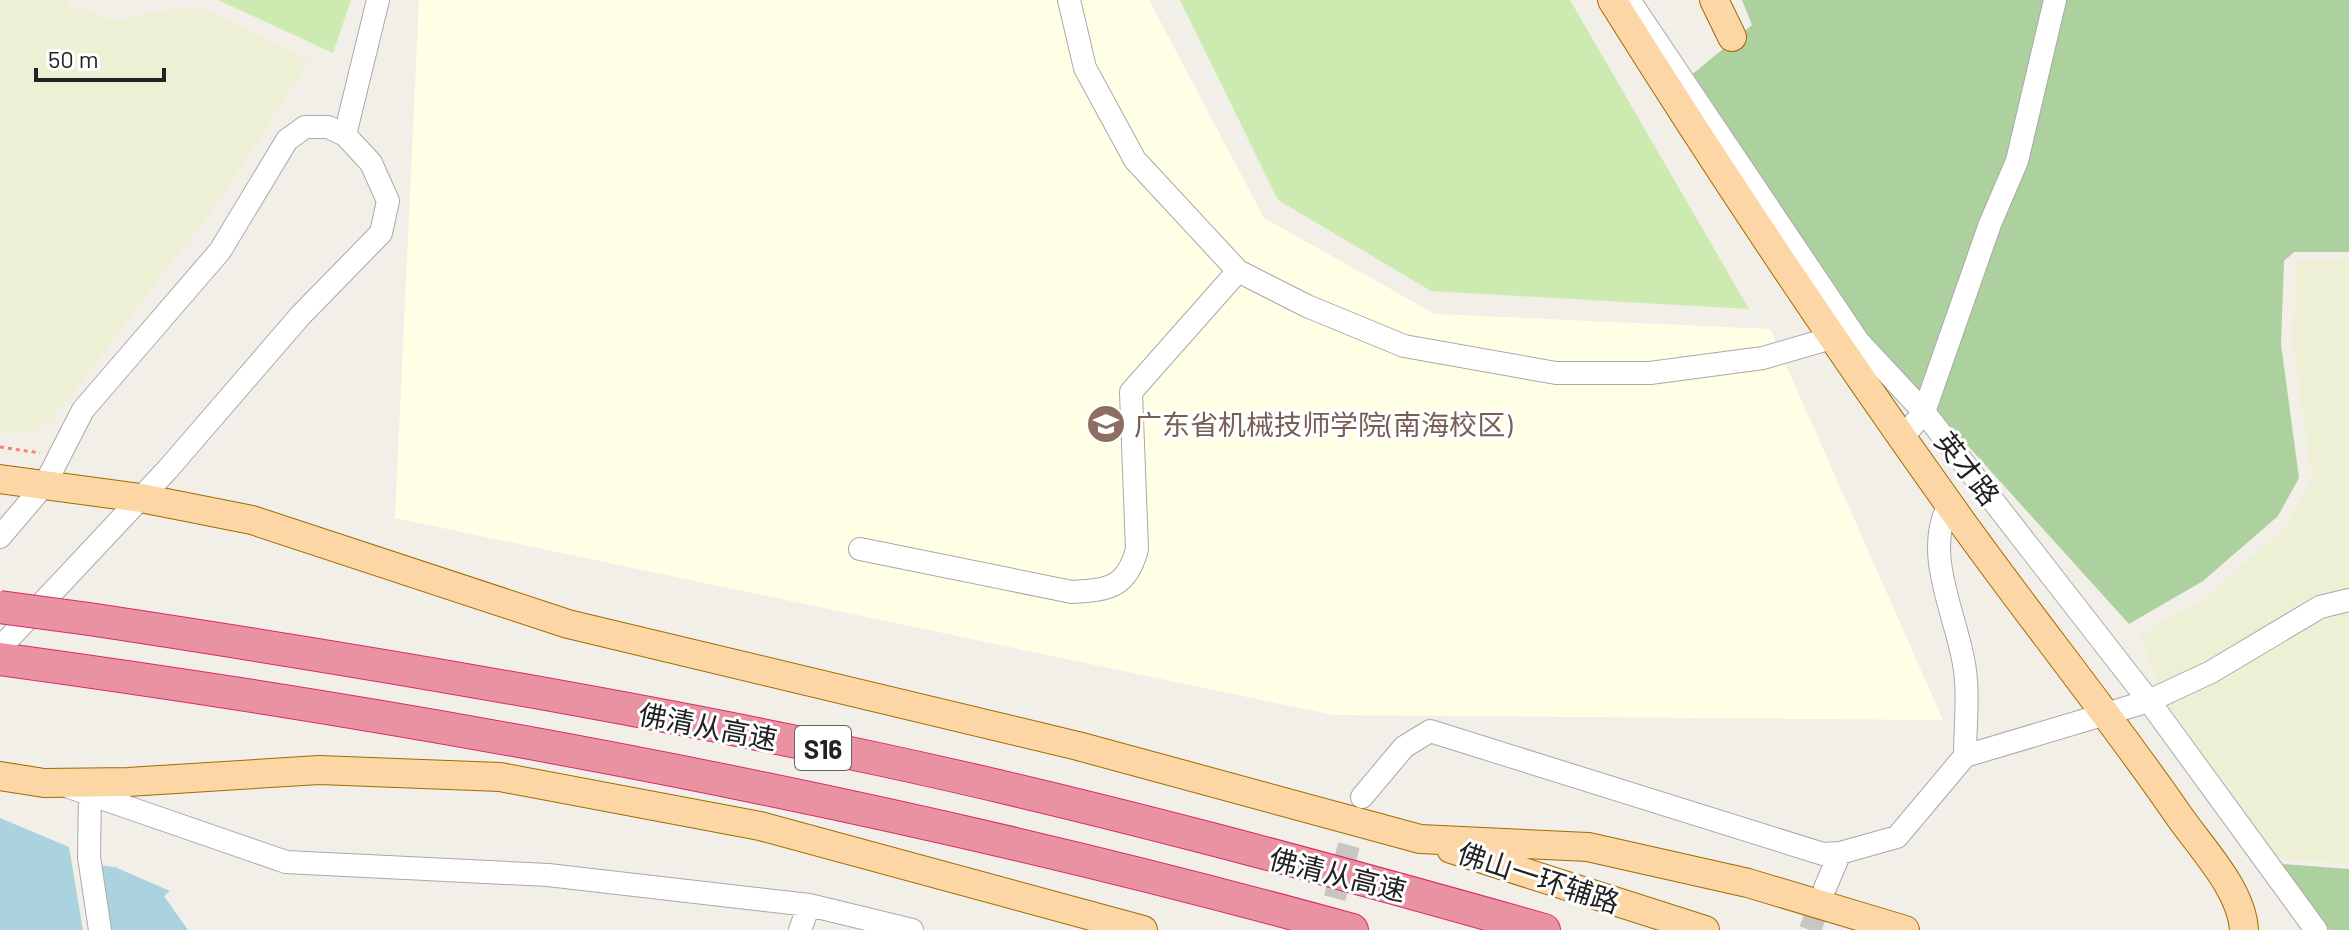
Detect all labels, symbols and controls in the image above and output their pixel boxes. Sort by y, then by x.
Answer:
scale bar [36,32,164,82]
text: 50 m [48,44,99,73]
school or university icon: 广东省机械技师学院(南海校区) [1085,403,1127,445]
place label: 广东省机械技师学院(南海校区) [1134,407,1513,441]
street label: 英才路 [1929,424,2007,512]
street label: 佛清从高速 [636,696,780,756]
road number: S16 [795,726,851,770]
street label: 佛山一环辅路 [1454,835,1624,919]
street label: 佛清从高速 [1266,841,1410,907]

